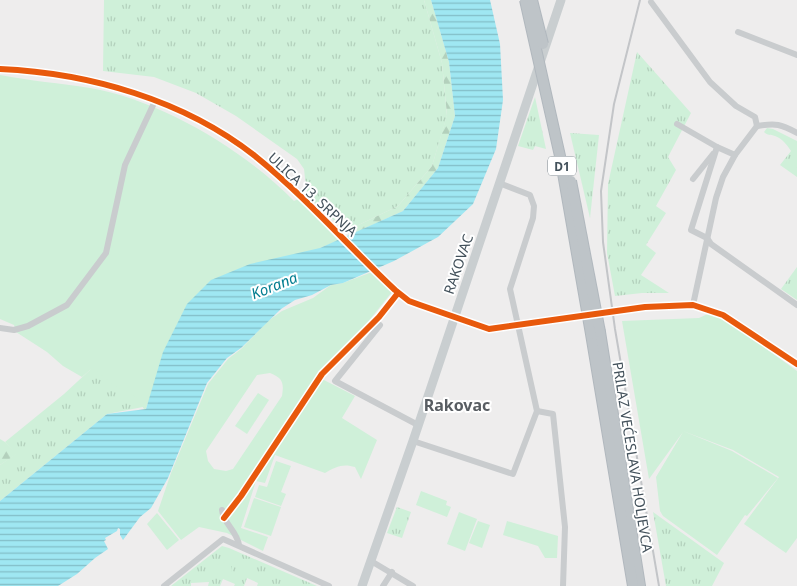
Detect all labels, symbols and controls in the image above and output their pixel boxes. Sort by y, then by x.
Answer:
street label: ULICA 13. SRPNJA [264,148,362,240]
road number: D1 [548,157,576,176]
street label: RAKOVAC [439,231,477,297]
water label: Korana [248,267,301,303]
street label: PRILAZ VEĆESLAVA HOLJEVCA [609,360,657,554]
district label: Rakovac [424,394,490,416]

